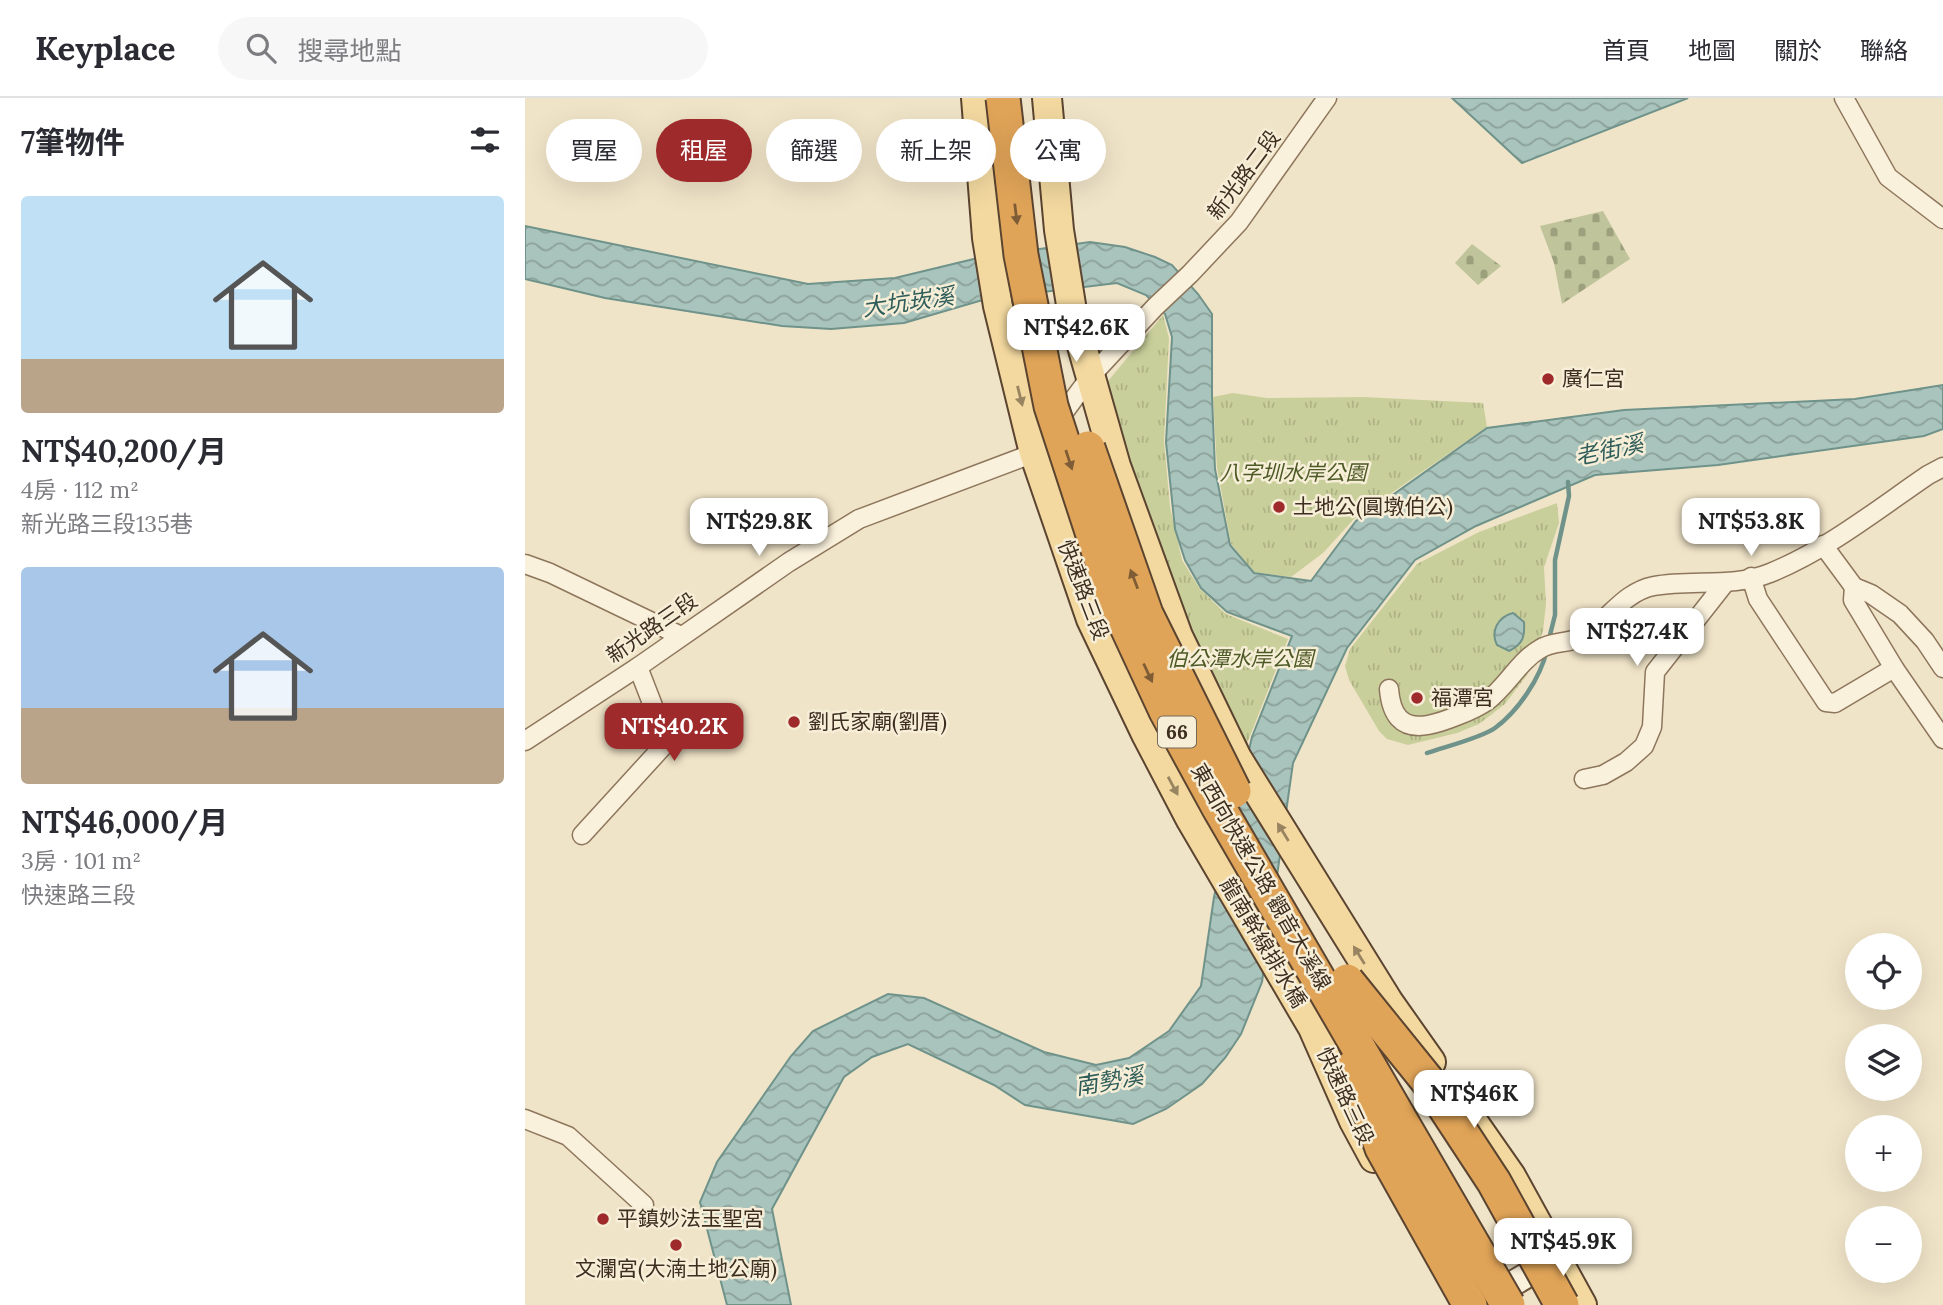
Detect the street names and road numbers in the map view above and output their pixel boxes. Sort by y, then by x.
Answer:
street label: 新光路二段 [1201,125,1286,225]
street label: 快速路三段 [1052,536,1115,644]
street label: 新光路三段 [601,586,702,669]
road number: 66 [1158,716,1196,748]
street label: 東西向快速公路 觀音大溪線 [1185,758,1338,995]
street label: 龍南幹線排水橋 [1214,873,1313,1013]
street label: 快速路三段 [1311,1043,1380,1149]

